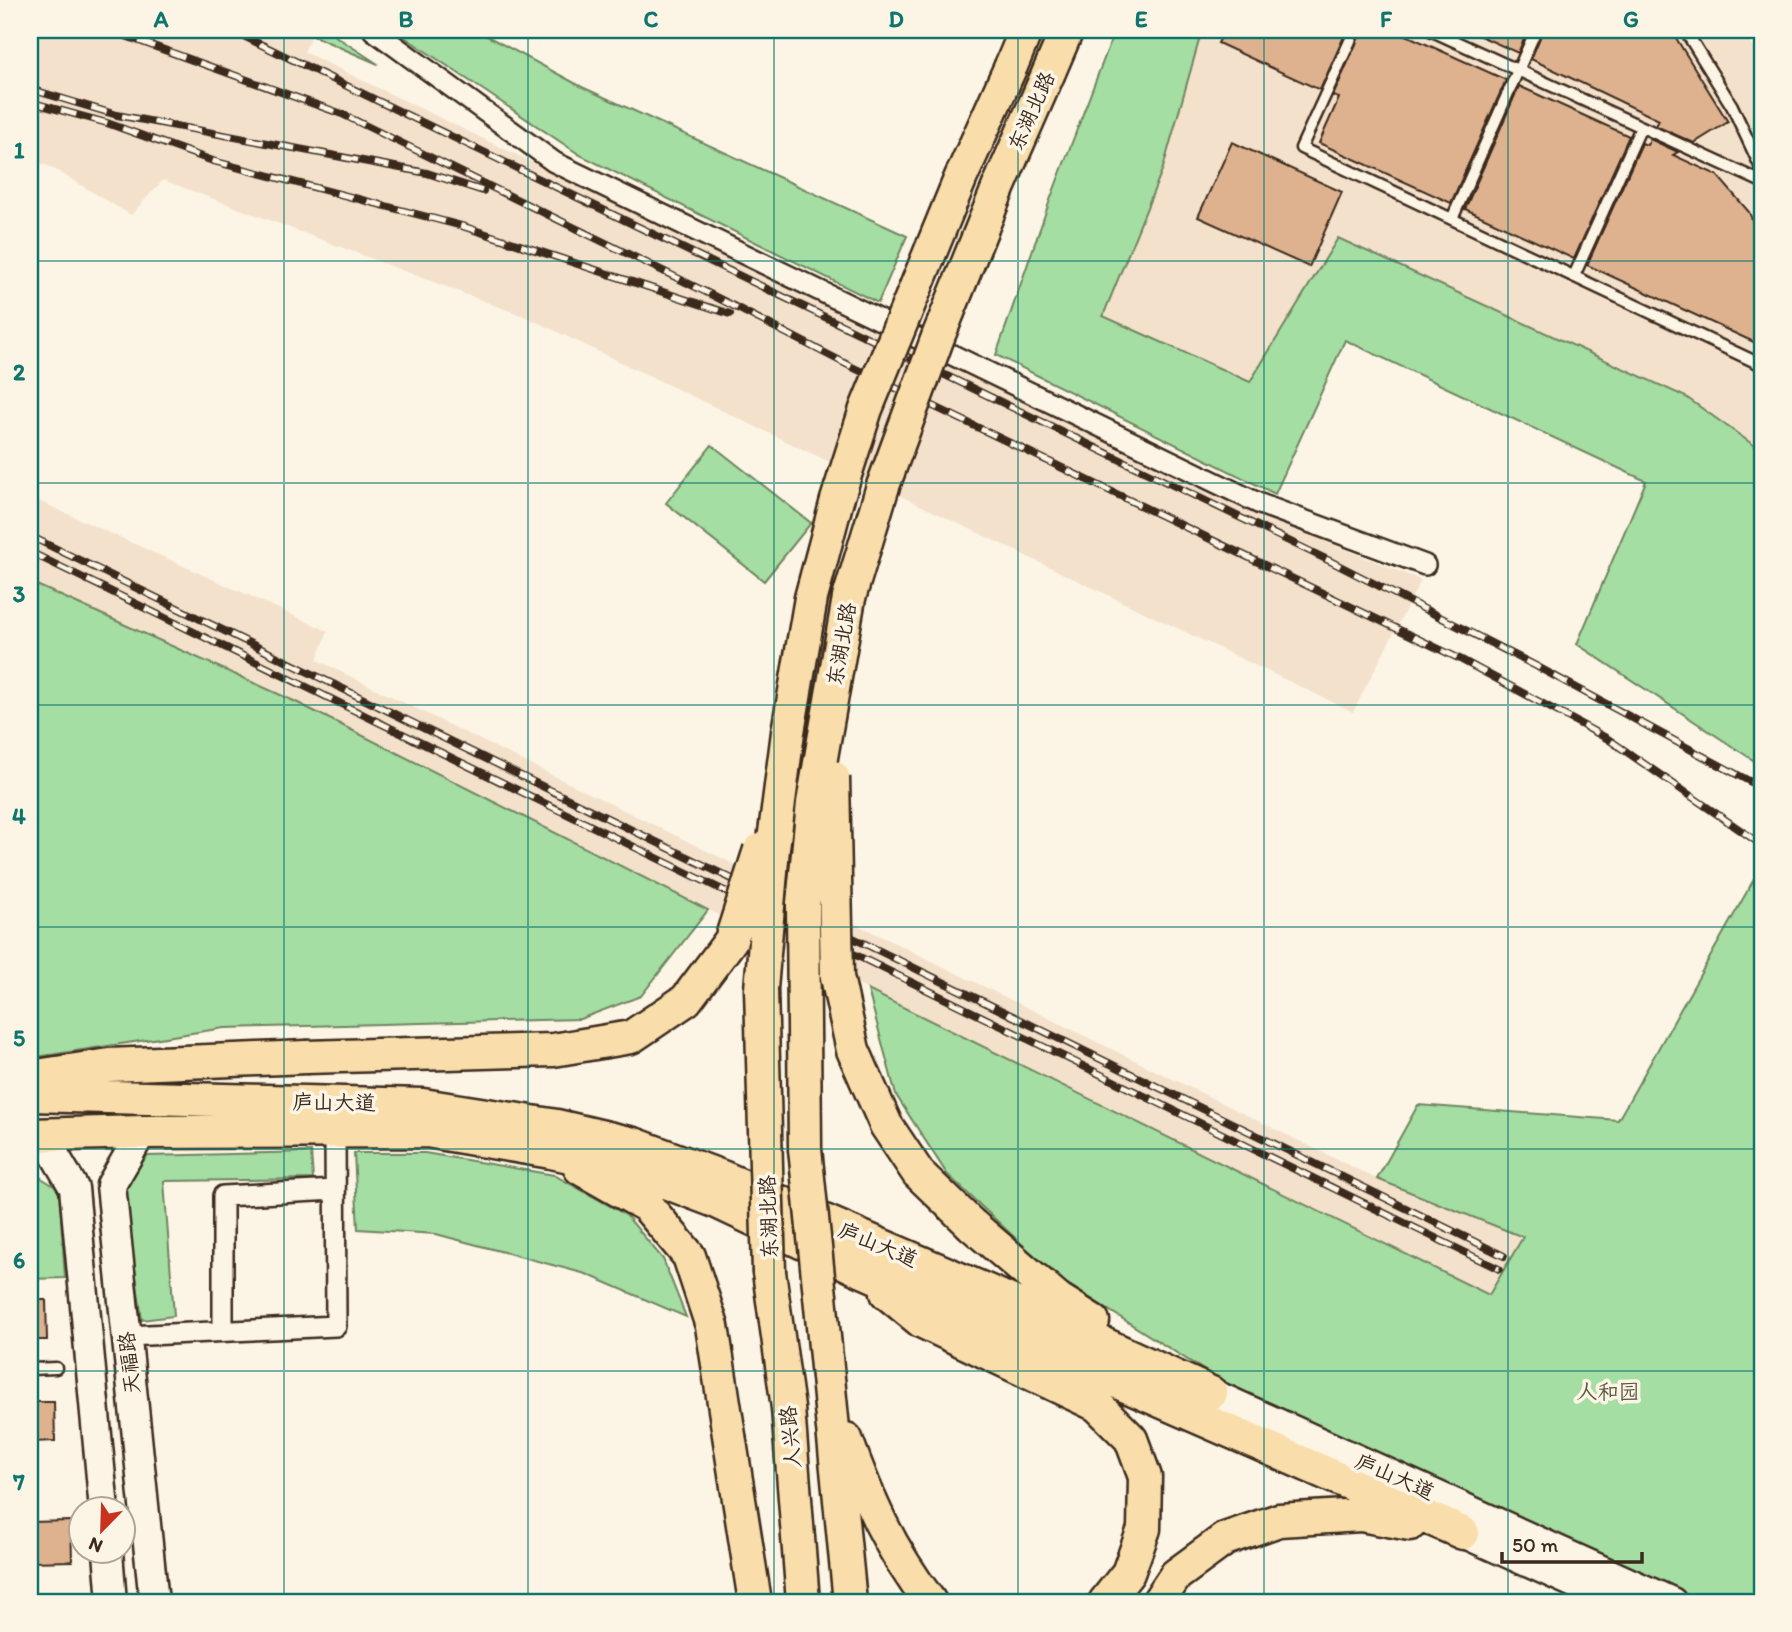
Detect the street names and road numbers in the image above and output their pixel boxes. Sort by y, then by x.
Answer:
street label: 东湖北路 [1002,68,1060,154]
street label: 东湖北路 [821,600,861,688]
street label: 庐山大道 [292,1089,376,1115]
street label: 东湖北路 [754,1175,782,1259]
street label: 庐山大道 [834,1216,922,1272]
street label: 天福路 [113,1330,145,1396]
street label: 人兴路 [775,1405,805,1469]
street label: 庐山大道 [1352,1447,1438,1505]

